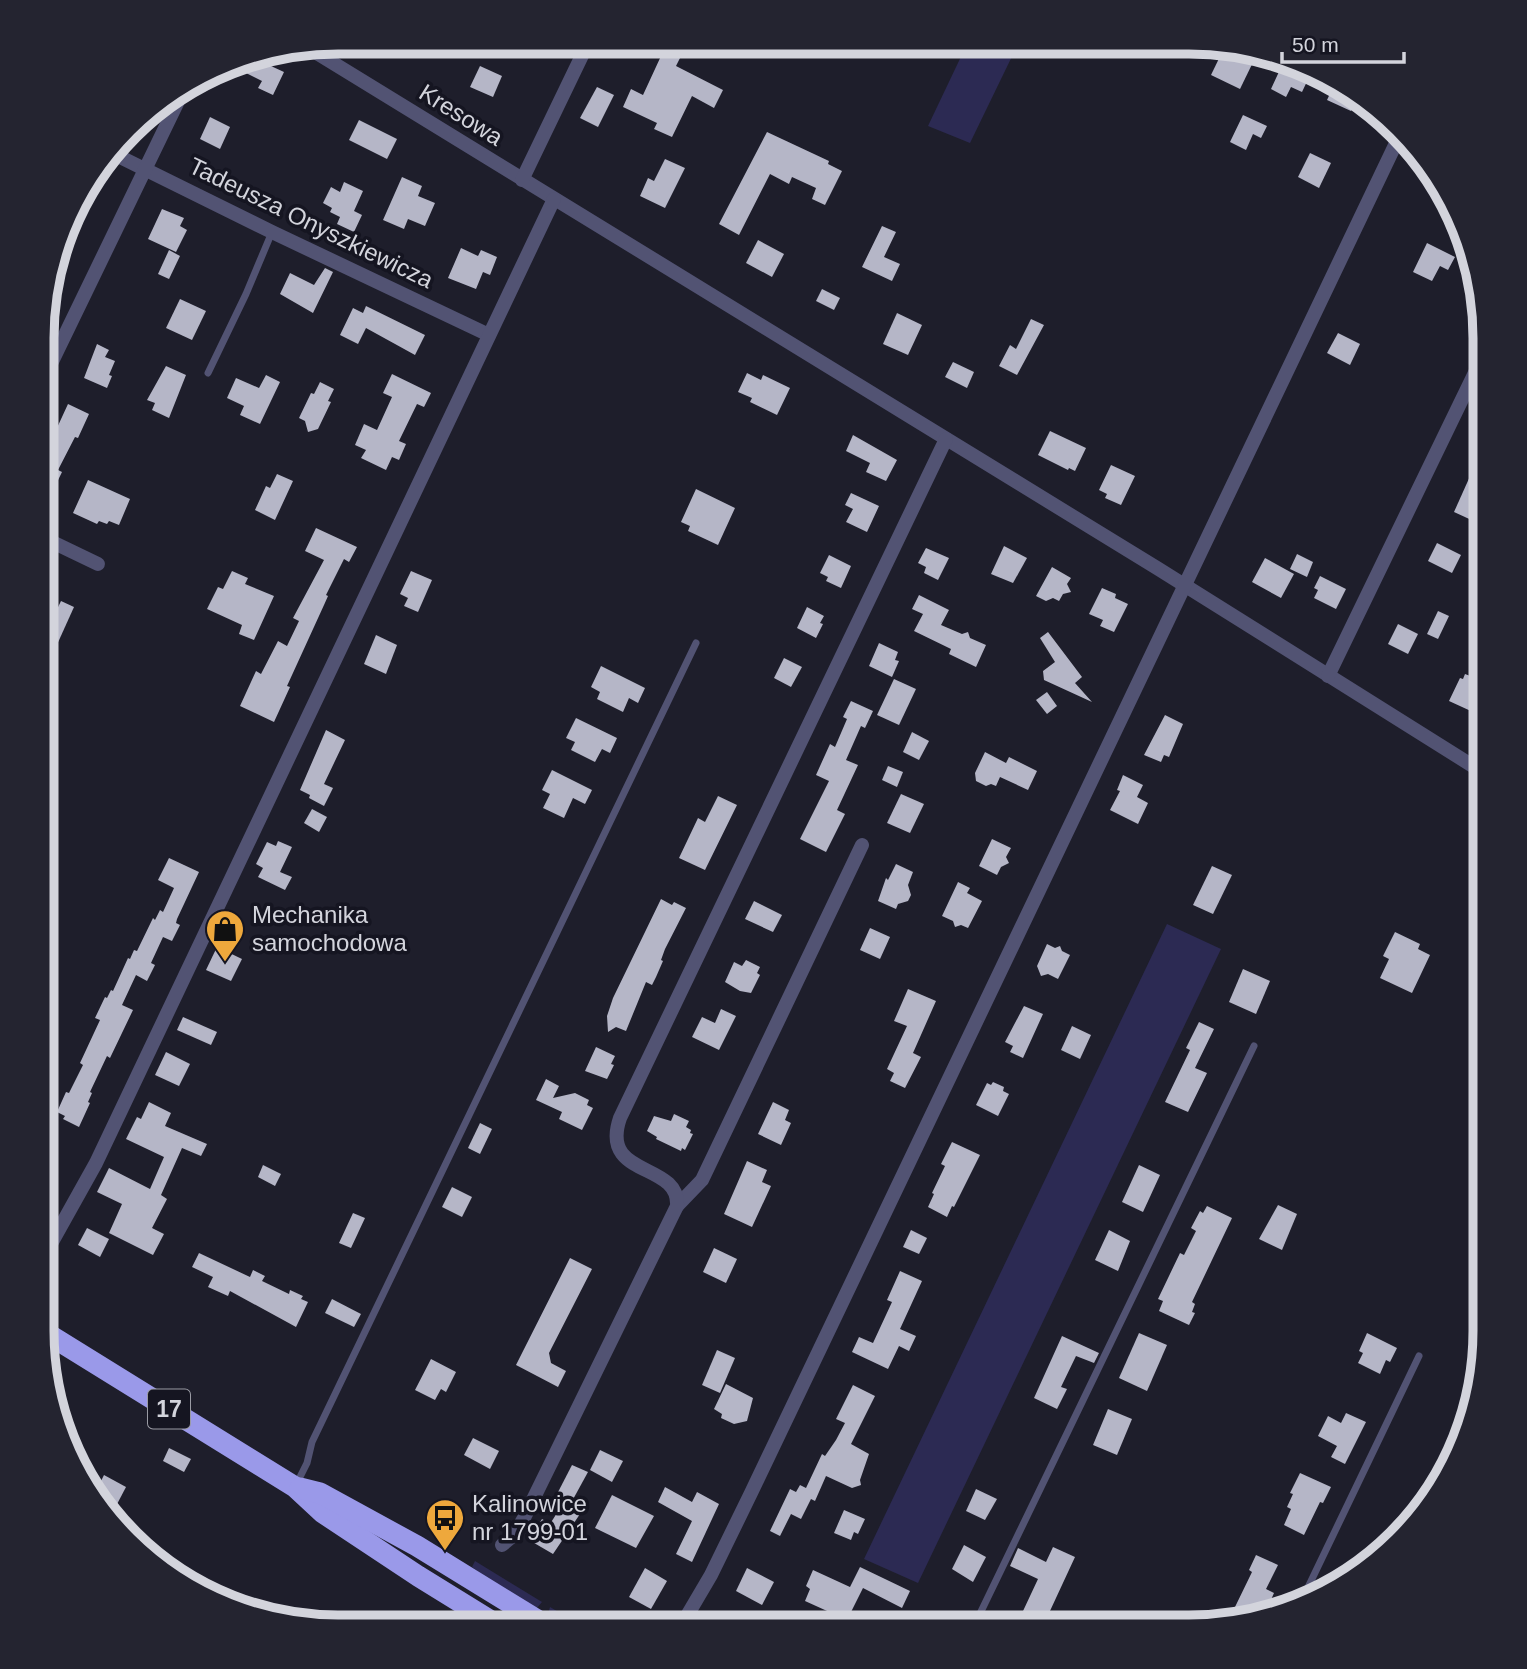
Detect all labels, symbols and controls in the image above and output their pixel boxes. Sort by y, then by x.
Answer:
scale bar [1282,21,1404,65]
text: 50 m [1292,33,1339,56]
street label: Kresowa [415,78,509,151]
street label: Tadeusza Onyszkiewicza [185,152,438,294]
place label: Mechanika samochodowa [252,901,407,956]
shop icon: Mechanika samochodowa [204,908,246,963]
road number: 17 [148,1390,190,1428]
place label: Kalinowice nr 1799-01 [472,1490,588,1545]
bus stop icon: Kalinowice nr 1799-01 [424,1497,466,1552]

